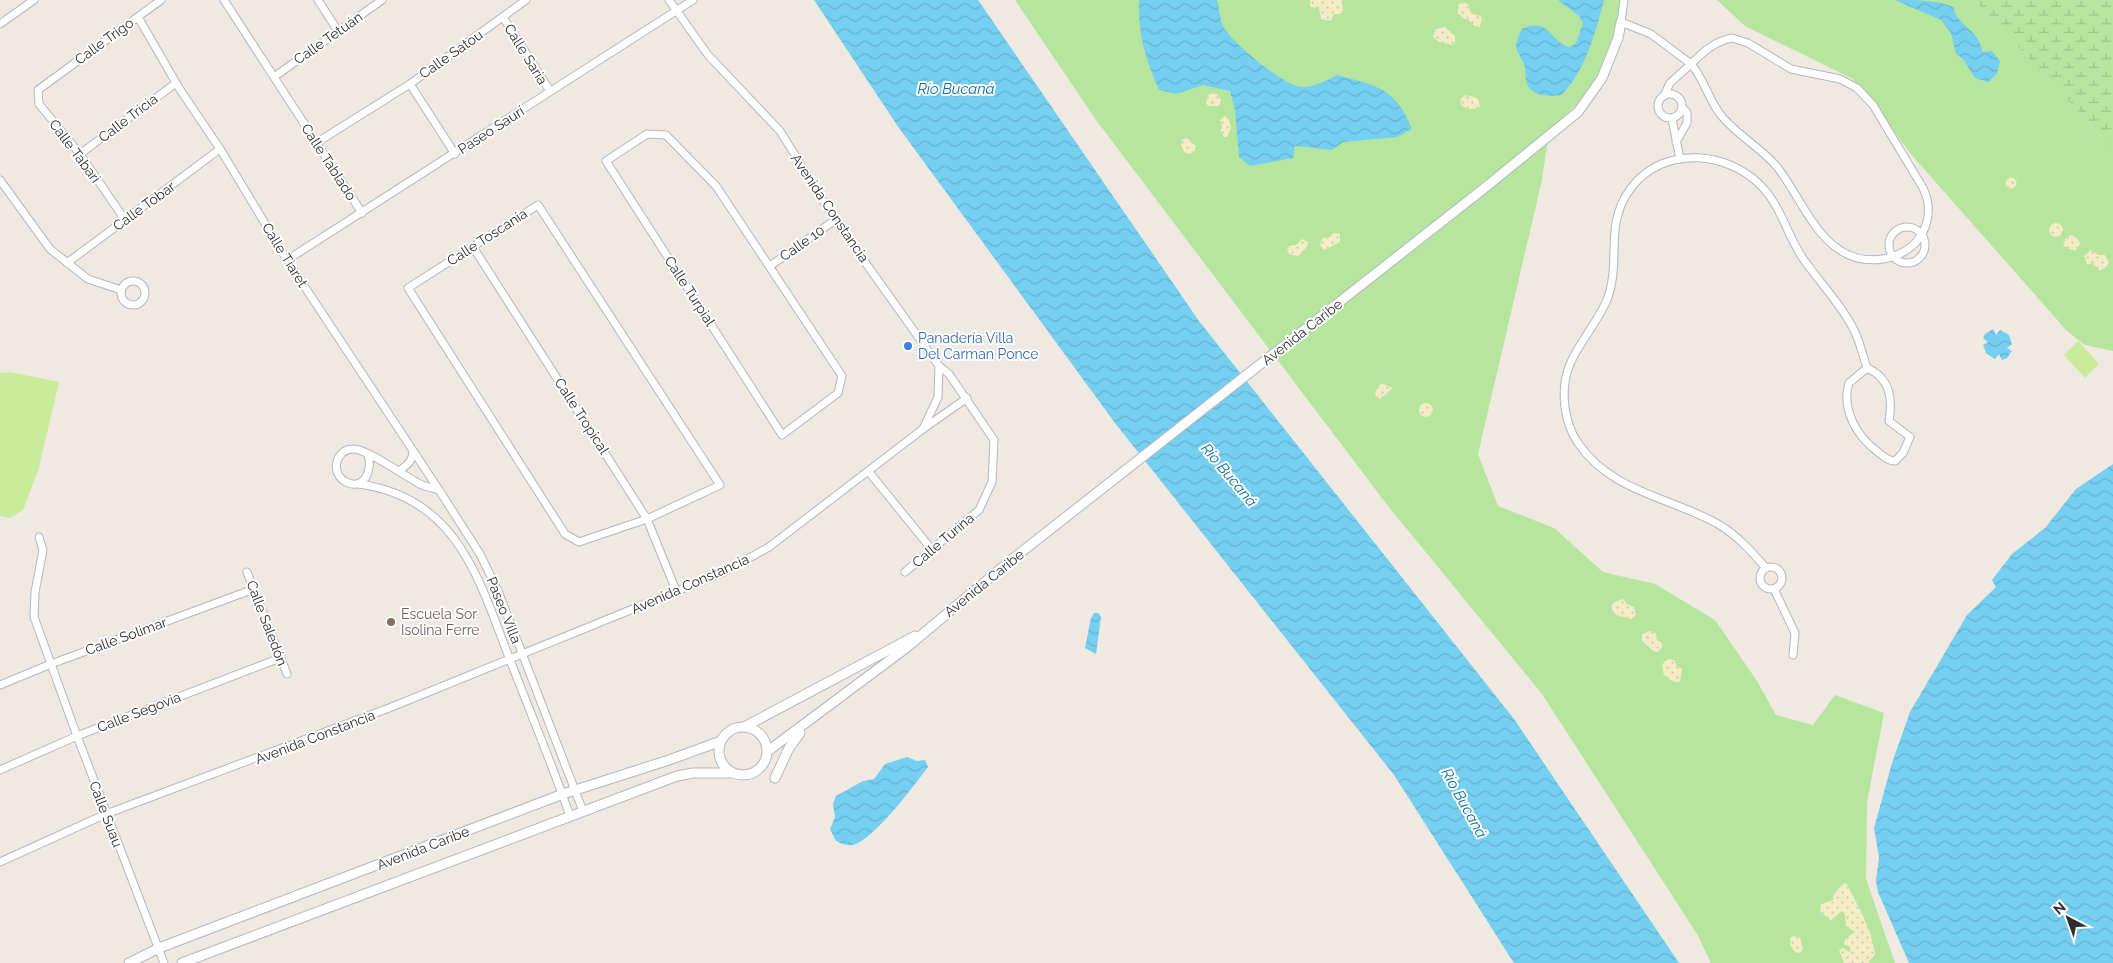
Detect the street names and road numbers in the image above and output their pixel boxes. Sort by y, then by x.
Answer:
street label: Calle Tetuán [291,8,365,68]
street label: Calle Trigo [72,14,136,68]
street label: Calle Saria [501,21,551,87]
street label: Calle Satou [416,26,486,82]
street label: Calle Tricia [95,91,161,145]
street label: Paseo Saurí [455,102,528,157]
street label: Calle Tabari [46,116,104,186]
street label: Calle Tablado [298,121,360,203]
street label: Avenida Constancia [788,151,872,265]
street label: Calle Tobar [110,178,178,234]
street label: Calle Toscania [444,205,530,269]
street label: Calle Tiaret [259,220,311,290]
street label: Calle 10 [776,222,828,264]
street label: Calle Turpial [662,253,719,329]
street label: Avenida Caribe [1259,296,1345,368]
street label: Calle Tropical [552,375,613,457]
street label: Calle Turina [909,510,977,570]
street label: Avenida Caribe [941,546,1027,620]
street label: Avenida Constancia [629,551,751,617]
street label: Paseo Villa [483,574,525,646]
street label: Calle Saledón [243,578,291,668]
street label: Calle Solimar [83,614,169,658]
street label: Calle Segovia [95,689,183,735]
street label: Avenida Constancia [253,707,377,767]
street label: Calle Suau [86,779,126,849]
street label: Avenida Caribe [375,823,471,873]

